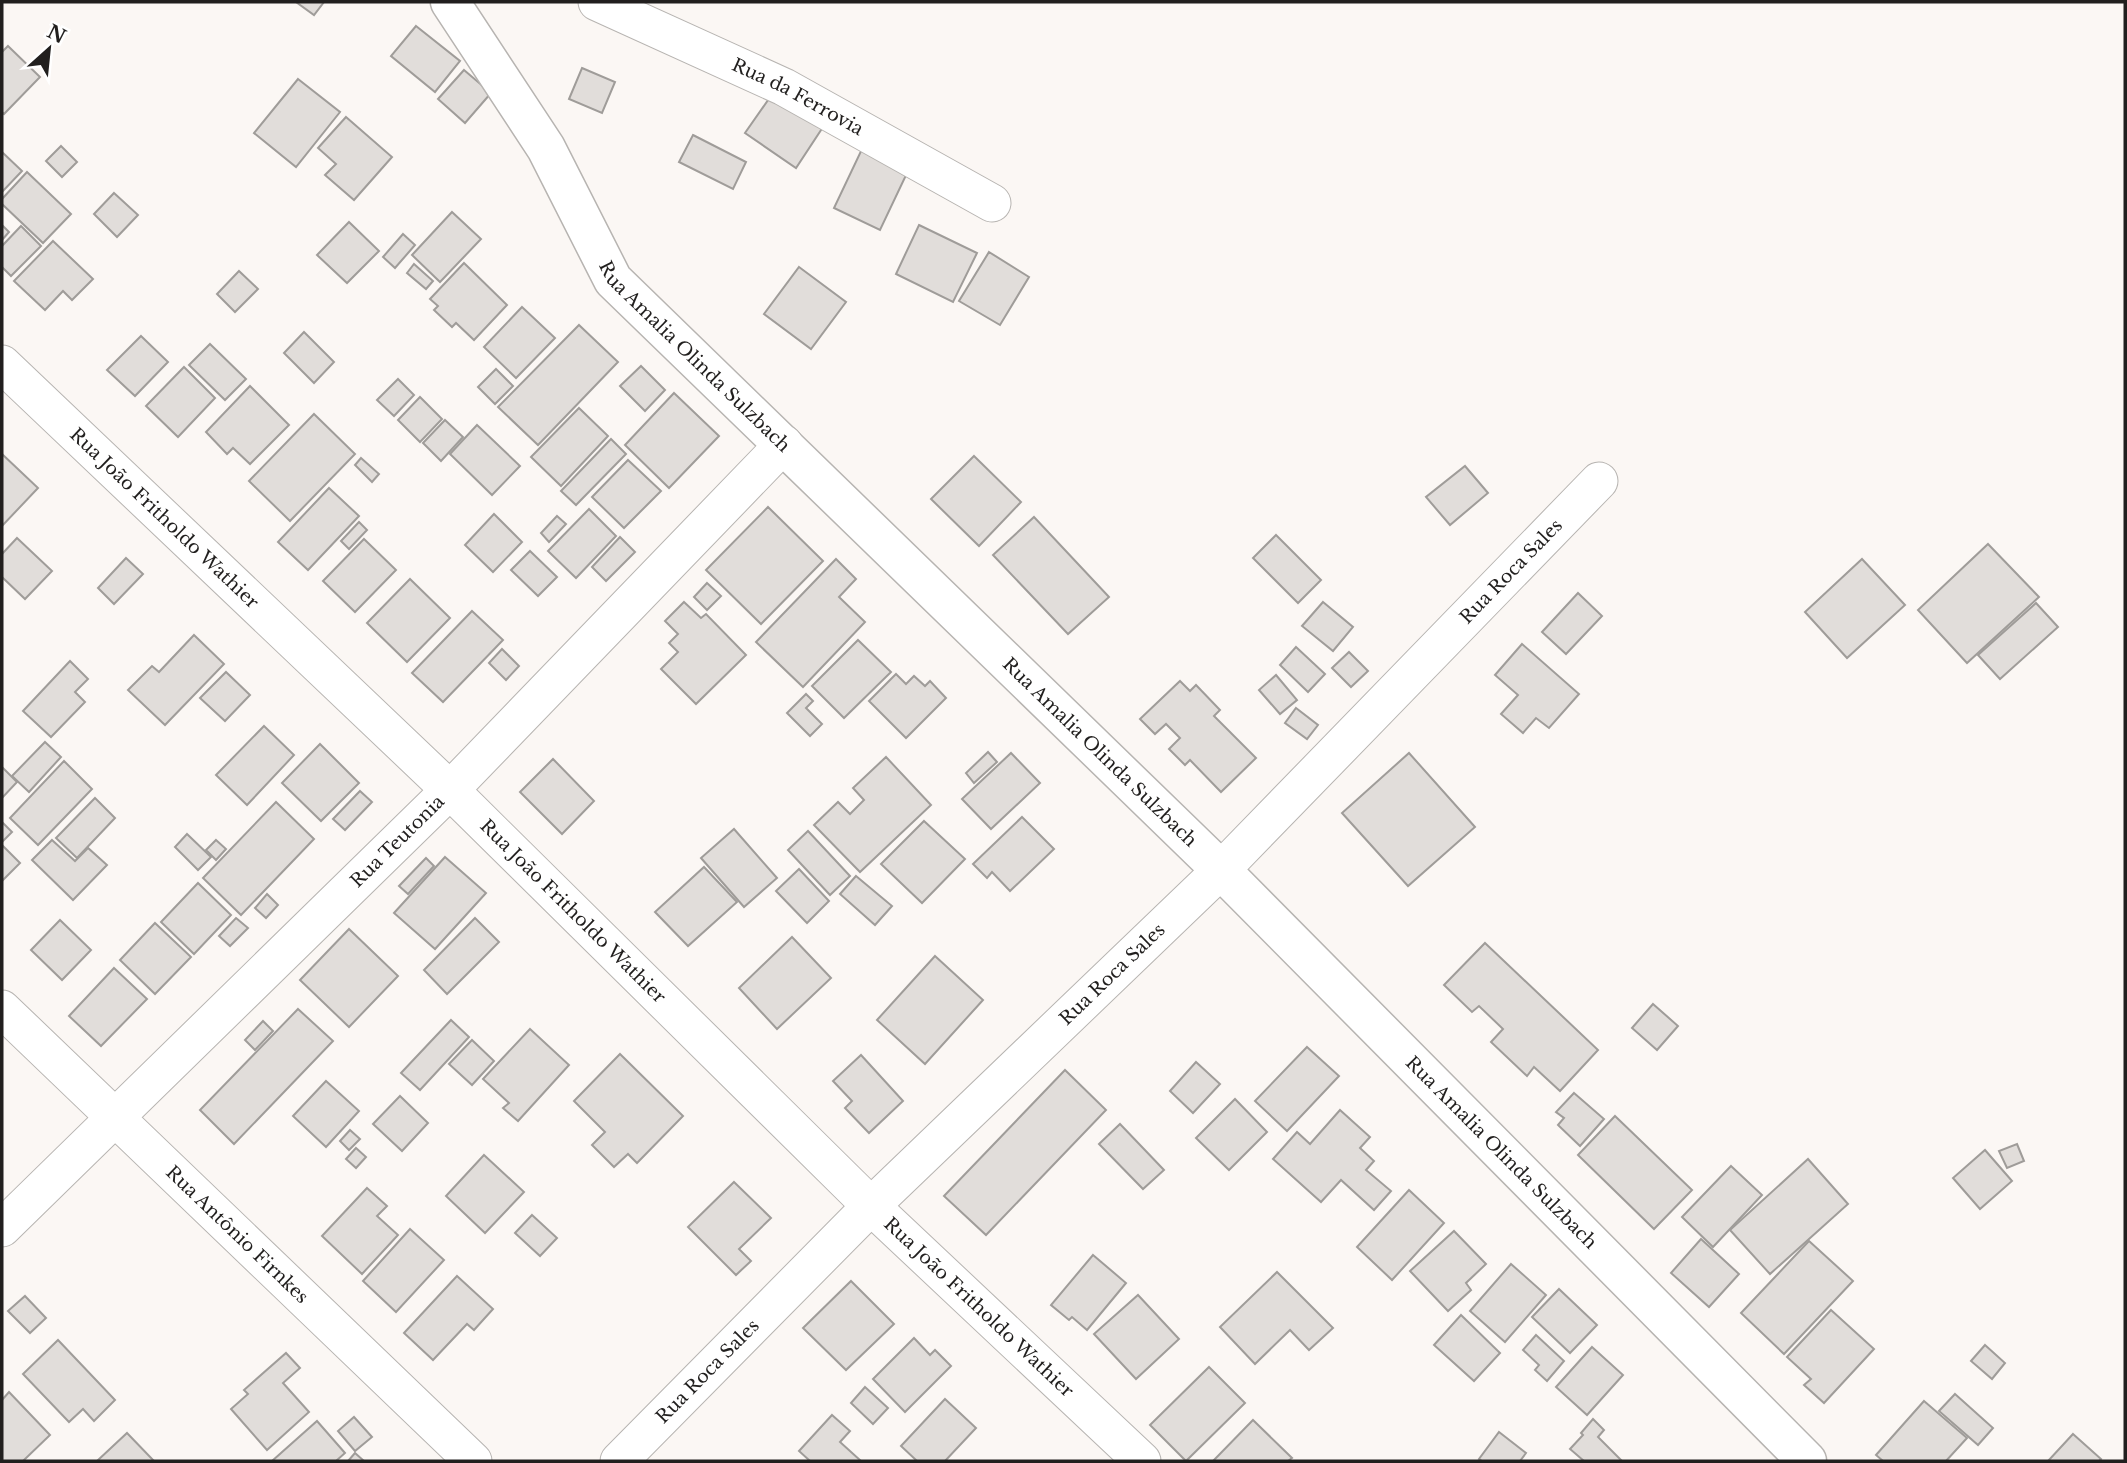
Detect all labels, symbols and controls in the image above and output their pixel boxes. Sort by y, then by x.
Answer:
north arrow [14,14,84,84]
text: N [43,20,70,49]
street label: Rua da Ferrovia [728,54,867,140]
street label: Rua Amalia Olinda Sulzbach [594,257,795,457]
street label: Rua João Fritholdo Wathier [65,423,264,614]
street label: Rua Roca Sales [1455,514,1567,628]
street label: Rua Amalia Olinda Sulzbach [998,653,1202,852]
street label: Rua Teutonia [346,791,449,892]
street label: Rua João Fritholdo Wathier [475,815,671,1008]
street label: Rua Roca Sales [1055,919,1170,1030]
street label: Rua Amalia Olinda Sulzbach [1401,1052,1601,1254]
street label: Rua Antônio Firnkes [161,1161,313,1308]
street label: Rua João Fritholdo Wathier [879,1213,1078,1402]
street label: Rua Roca Sales [651,1315,764,1428]

